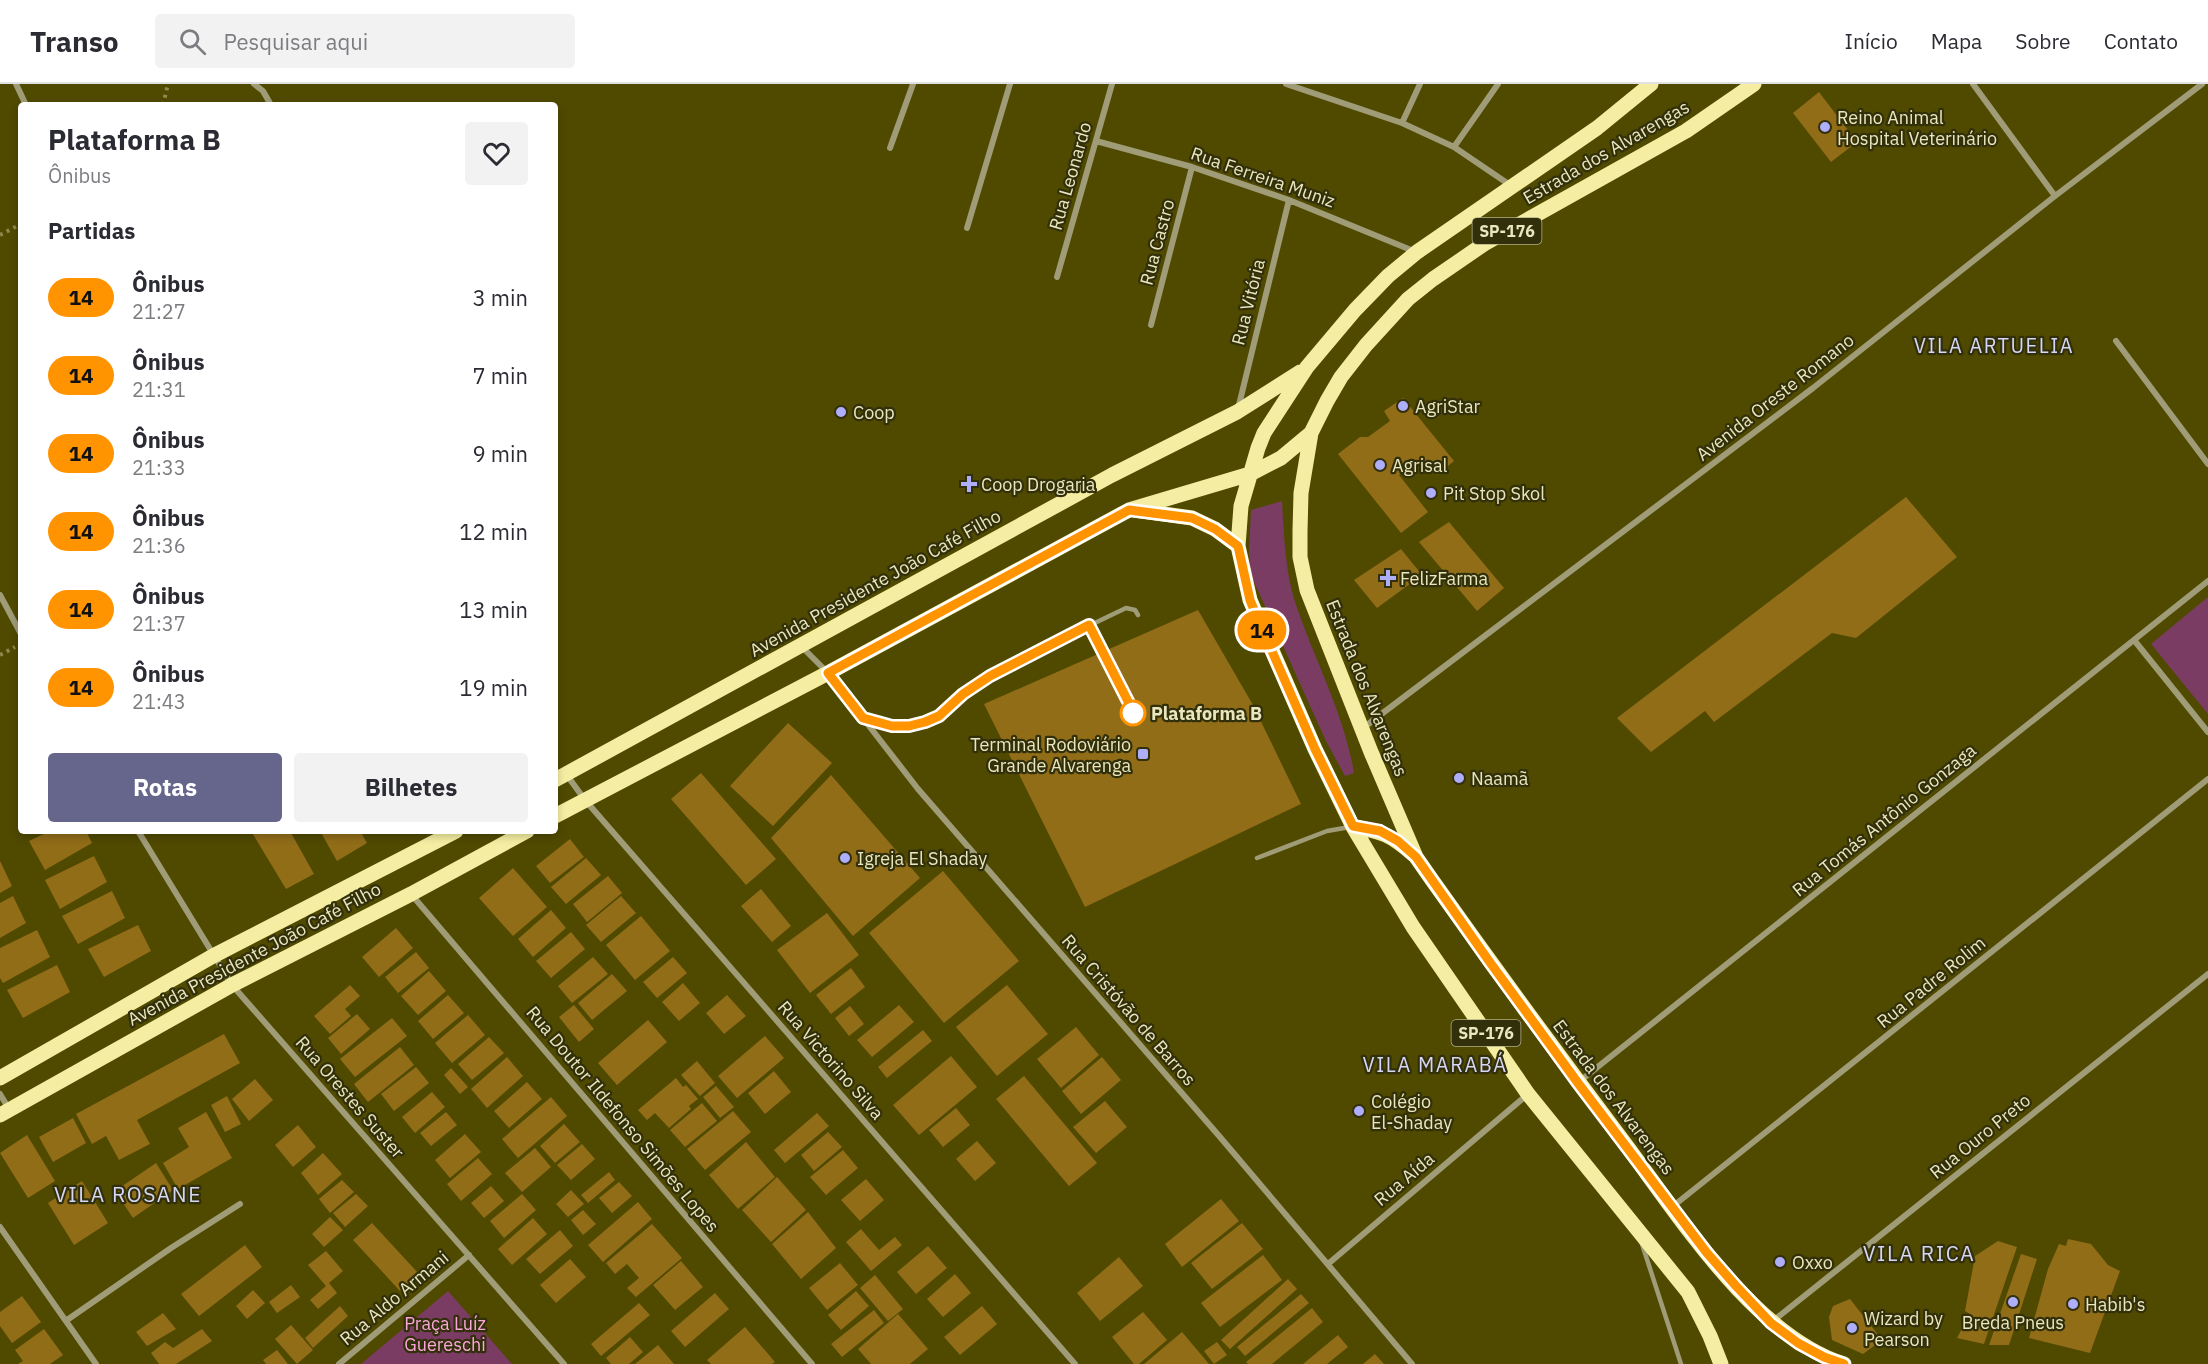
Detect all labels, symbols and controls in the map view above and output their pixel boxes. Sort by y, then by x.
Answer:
search box [155,14,575,68]
text: Transo [30,23,119,60]
icon: search [176,25,209,58]
text: Pesquisar aqui [224,27,368,56]
text: Início [1845,27,1898,55]
text: Mapa [1931,27,1982,55]
text: Sobre [2015,27,2071,55]
text: Contato [2104,27,2178,55]
street label: Estrada dos Alvarengas [1519,95,1693,209]
place label: Reino Animal Hospital Veterinário [1837,106,1997,150]
street label: Rua Leonardo [1044,119,1096,233]
marker: Reino Animal Hospital Veterinário [1818,120,1832,134]
text: Plataforma B [48,121,221,158]
button: heart [465,122,528,185]
street label: Rua Ferreira Muniz [1188,142,1338,212]
text: Ônibus [48,162,111,189]
street label: Rua Castro [1135,197,1179,287]
text: Partidas [48,216,135,245]
road number: SP-176 [1472,218,1541,244]
street label: Rua Vitória [1226,256,1270,348]
text: Ônibus [132,269,205,298]
text: 14 [68,283,94,311]
text: 3 min [472,283,528,312]
text: 21:27 [132,298,186,325]
street label: Avenida Oreste Romano [1692,328,1858,466]
district label: VILA ARTUELIA [1914,332,2074,359]
text: Ônibus [132,347,205,376]
text: 14 [68,361,94,389]
text: 7 min [472,361,528,390]
text: 21:31 [132,376,186,403]
place label: AgriStar [1415,395,1481,418]
marker: AgriStar [1396,399,1410,413]
place label: Coop [853,401,895,424]
marker: Coop [834,405,848,419]
text: Ônibus [132,425,205,454]
text: 14 [68,439,94,467]
text: 9 min [472,439,528,468]
text: 21:33 [132,454,186,481]
place label: Agrisal [1392,454,1448,477]
marker: Agrisal [1373,458,1387,472]
place label: Coop Drogaria [981,473,1096,496]
marker: Coop Drogaria [962,477,976,491]
place label: Pit Stop Skol [1443,482,1545,505]
marker: Pit Stop Skol [1424,486,1438,500]
text: Ônibus [132,503,205,532]
street label: Avenida Presidente João Café Filho [745,504,1005,662]
text: 14 [68,517,94,545]
text: 12 min [459,517,528,546]
text: 21:36 [132,532,186,559]
place label: FelizFarma [1400,567,1489,590]
marker: FelizFarma [1381,571,1395,585]
text: Ônibus [132,581,205,610]
text: 14 [68,595,94,623]
text: 13 min [459,595,528,624]
street label: Estrada dos Alvarengas [1321,596,1413,780]
text: 21:37 [132,610,186,637]
line badge: 14 [1235,610,1289,650]
text: 14 [1249,616,1275,644]
text: Ônibus [132,659,205,688]
text: 14 [68,673,94,701]
text: 19 min [459,673,528,702]
text: 21:43 [132,688,186,715]
marker: Plataforma B [1120,700,1146,726]
place label: Plataforma B [1151,702,1262,725]
place label: Terminal Rodoviário Grande Alvarenga [970,733,1131,777]
street label: Rua Tomás Antônio Gonzaga [1787,738,1981,901]
marker: Terminal Rodoviário Grande Alvarenga [1136,747,1150,761]
button: Rotas [48,753,282,822]
button: Bilhetes [294,753,528,822]
place label: Naamã [1471,767,1529,790]
marker: Naamã [1452,771,1466,785]
place label: Igreja El Shaday [857,847,987,870]
marker: Igreja El Shaday [838,851,852,865]
street label: Avenida Presidente João Café Filho [123,877,385,1031]
street label: Rua Cristóvão de Barros [1057,930,1201,1090]
street label: Rua Padre Rolim [1872,931,1990,1033]
street label: Rua Victorino Silva [773,996,889,1124]
street label: Rua Doutor Ildefonso Simões Lopes [521,1001,725,1237]
street label: Estrada dos Alvarengas [1548,1015,1680,1179]
road number: SP-176 [1452,1020,1520,1046]
street label: Rua Orestes Suster [291,1031,410,1163]
district label: VILA MARABÁ [1363,1051,1507,1078]
street label: Rua Ouro Preto [1925,1088,2035,1184]
place label: Colégio El-Shaday [1371,1090,1452,1134]
marker: Colégio El-Shaday [1352,1104,1366,1118]
street label: Rua Aída [1369,1147,1439,1211]
district label: VILA ROSANE [54,1180,202,1208]
district label: VILA RICA [1863,1239,1975,1267]
street label: Rua Aldo Armani [335,1246,453,1350]
place label: Oxxo [1792,1251,1833,1274]
marker: Oxxo [1773,1255,1787,1269]
place label: Habib's [2085,1293,2145,1316]
marker: Breda Pneus [2006,1295,2020,1309]
marker: Habib's [2066,1297,2080,1311]
place label: Wizard by Pearson [1864,1307,1943,1351]
place label: Breda Pneus [1962,1311,2064,1334]
park label: Praça Luíz Guereschi [404,1312,486,1356]
marker: Wizard by Pearson [1845,1321,1859,1335]

